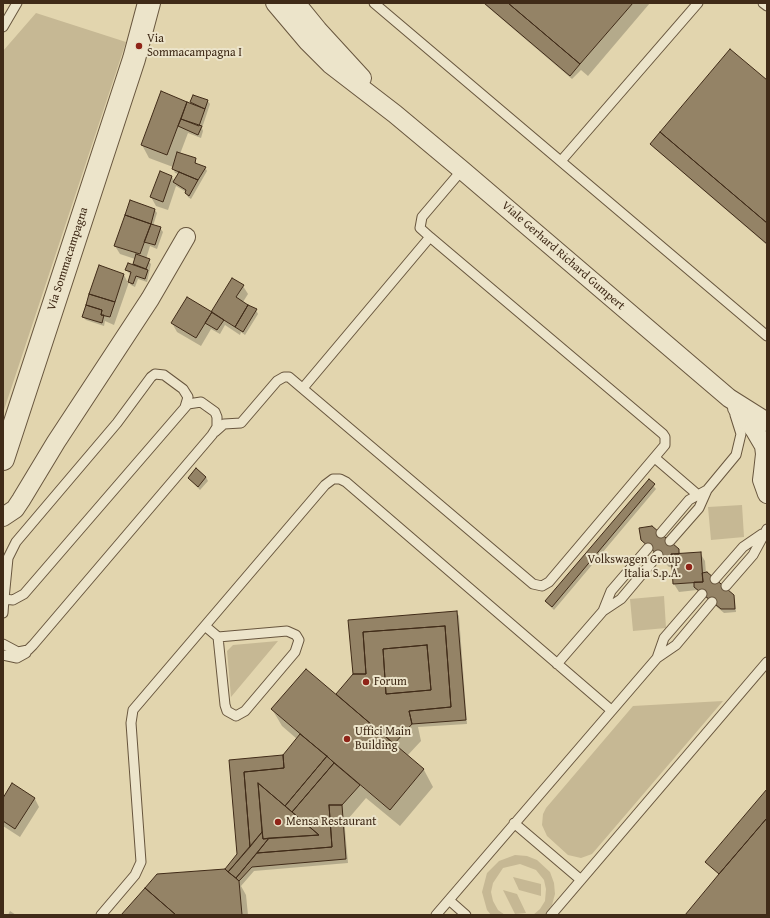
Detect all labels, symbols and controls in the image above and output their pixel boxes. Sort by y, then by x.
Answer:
place label: Via Sommacampagna I [147,32,242,60]
marker: Via Sommacampagna I [134,41,144,51]
street label: Viale Gerhard Richard Gumpert [498,198,628,314]
street label: Via Sommacampagna [44,205,92,313]
place label: Volkswagen Group Italia S.p.A. [588,553,681,581]
marker: Volkswagen Group Italia S.p.A. [684,562,694,572]
place label: Forum [374,675,407,689]
marker: Forum [361,677,371,687]
place label: Uffici Main Building [355,725,411,753]
marker: Uffici Main Building [342,734,352,744]
place label: Mensa Restaurant [286,815,376,829]
marker: Mensa Restaurant [273,817,283,827]

